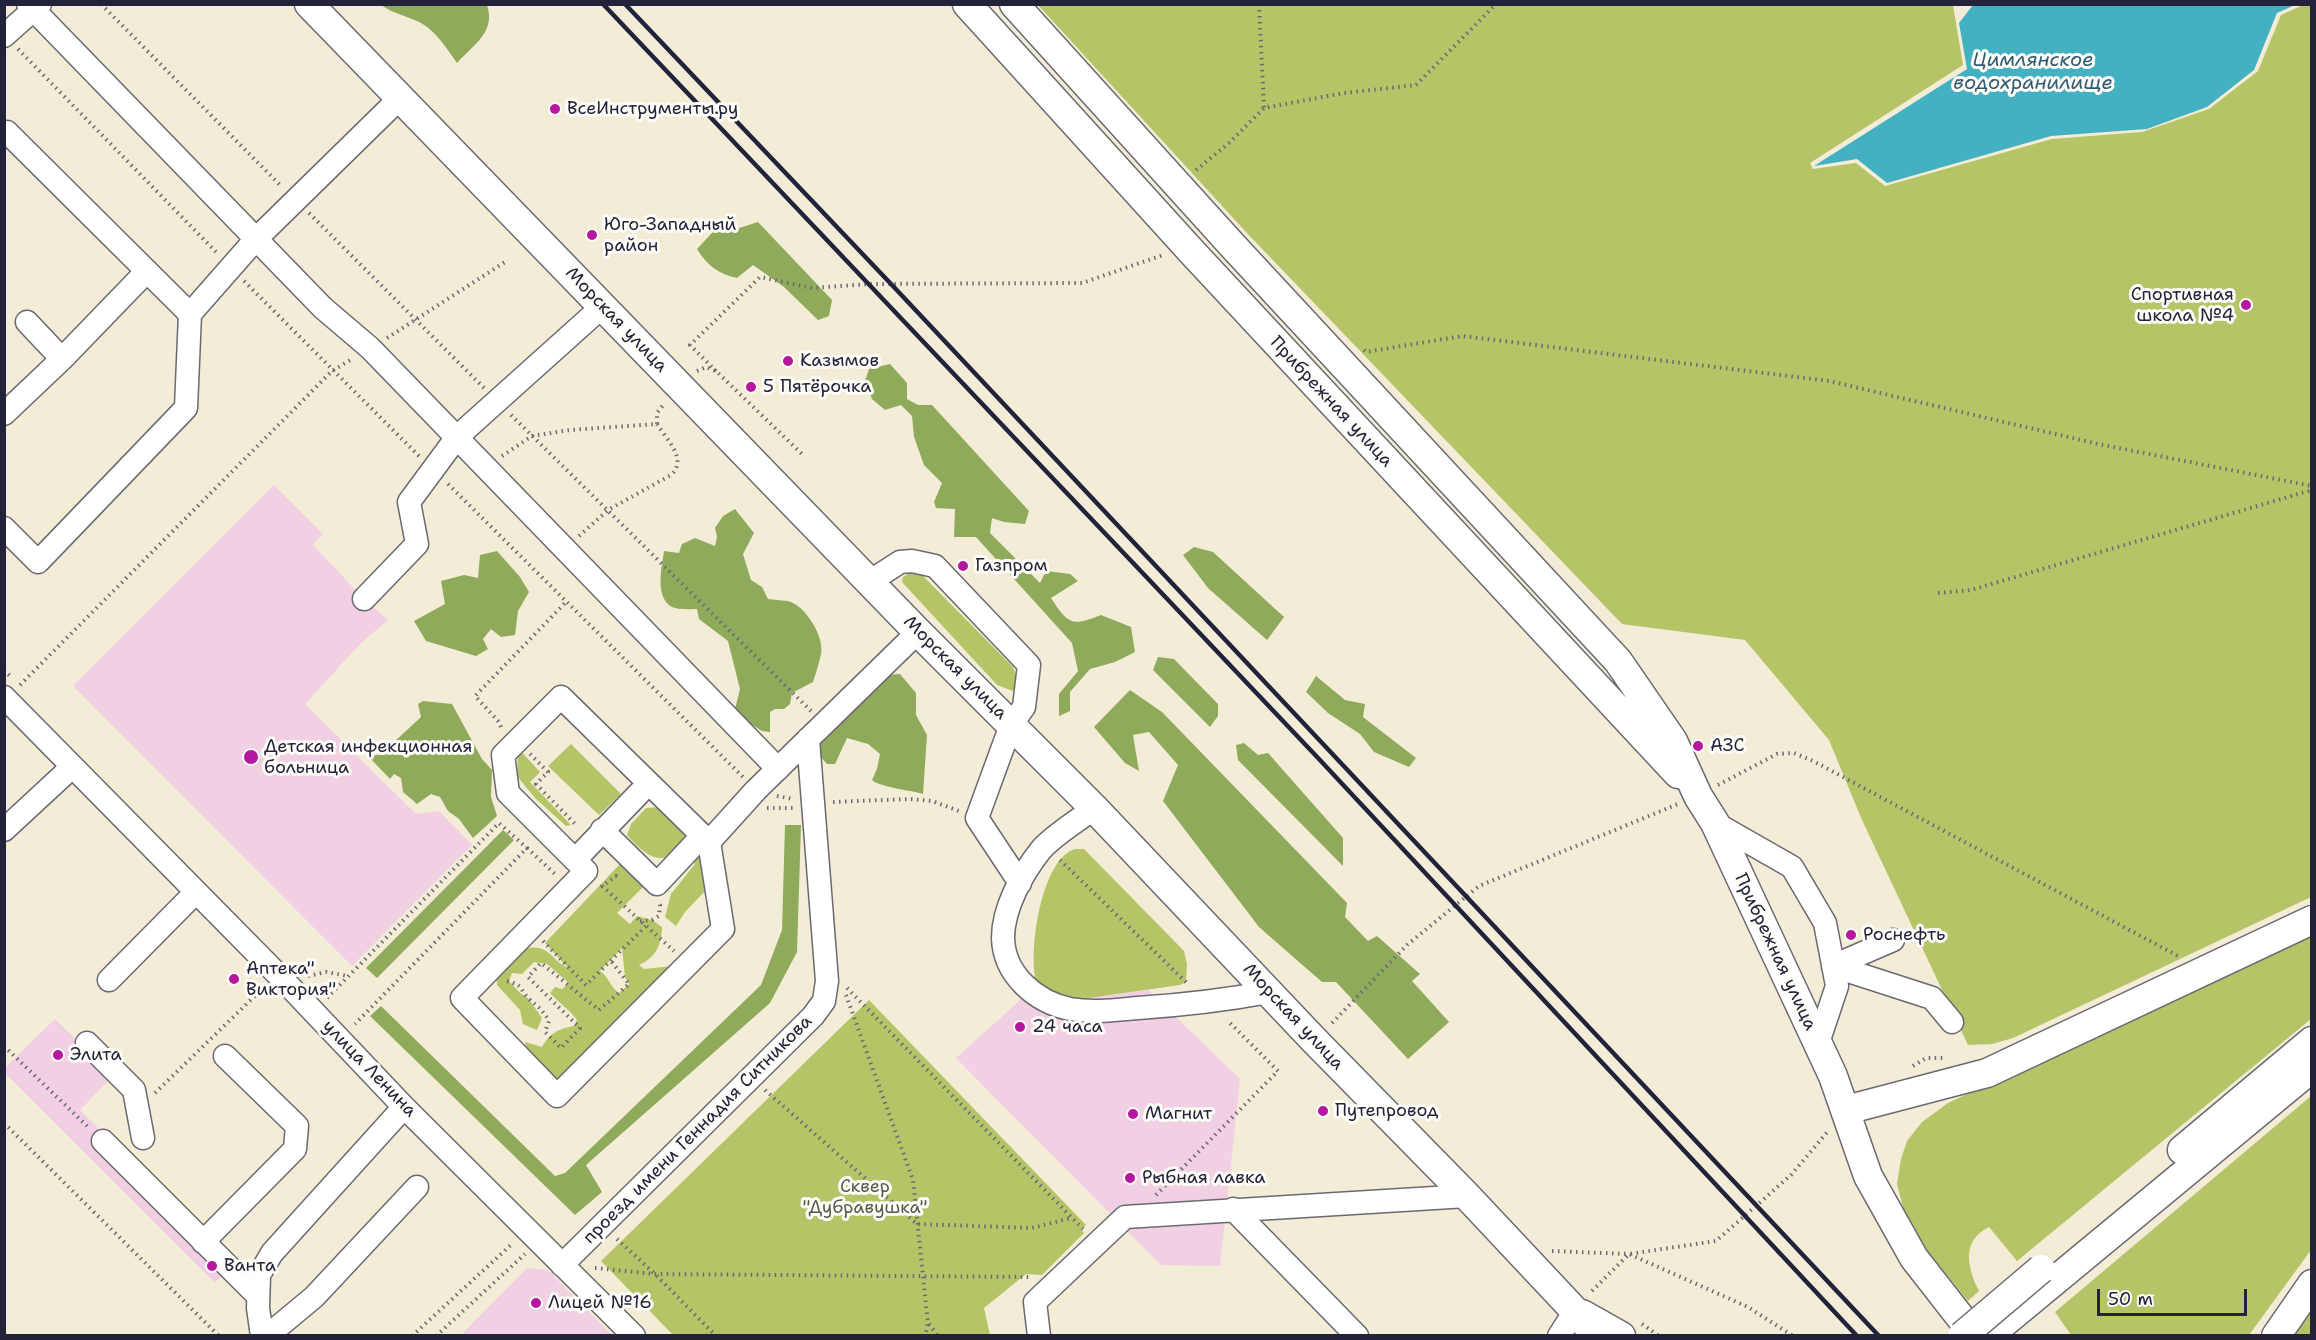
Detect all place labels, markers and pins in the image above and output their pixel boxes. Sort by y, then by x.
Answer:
place label: ВсеИнструменты.ру [567,98,738,120]
marker: ВсеИнструменты.ру [548,102,562,116]
place label: Юго-Западный район [604,214,736,256]
marker: Юго-Западный район [585,228,599,242]
place label: Спортивная школа №4 [2131,284,2234,326]
marker: Спортивная школа №4 [2239,298,2253,312]
place label: Казымов [800,350,879,372]
marker: Казымов [781,354,795,368]
place label: 5 Пятёрочка [763,376,871,398]
marker: 5 Пятёрочка [744,380,758,394]
place label: Газпром [975,555,1048,577]
marker: Газпром [956,559,970,573]
place label: АЗС [1710,735,1745,757]
place label: Детская инфекционная больница [264,736,472,778]
marker: АЗС [1691,739,1705,753]
marker: Детская инфекционная больница [242,748,260,766]
place label: Роснефть [1863,924,1945,946]
marker: Роснефть [1844,928,1858,942]
place label: Аптека" Виктория" [246,958,336,1000]
marker: Аптека" Виктория" [227,972,241,986]
place label: 24 часа [1032,1016,1103,1038]
marker: 24 часа [1013,1020,1027,1034]
place label: Элита [70,1044,122,1066]
marker: Элита [51,1048,65,1062]
place label: Путепровод [1335,1100,1438,1122]
place label: Магнит [1145,1103,1212,1125]
marker: Путепровод [1316,1104,1330,1118]
marker: Магнит [1126,1107,1140,1121]
place label: Рыбная лавка [1142,1167,1266,1189]
marker: Рыбная лавка [1123,1171,1137,1185]
place label: Ванта [224,1255,276,1277]
marker: Ванта [205,1259,219,1273]
place label: Лицей №16 [548,1292,652,1314]
marker: Лицей №16 [529,1296,543,1310]

